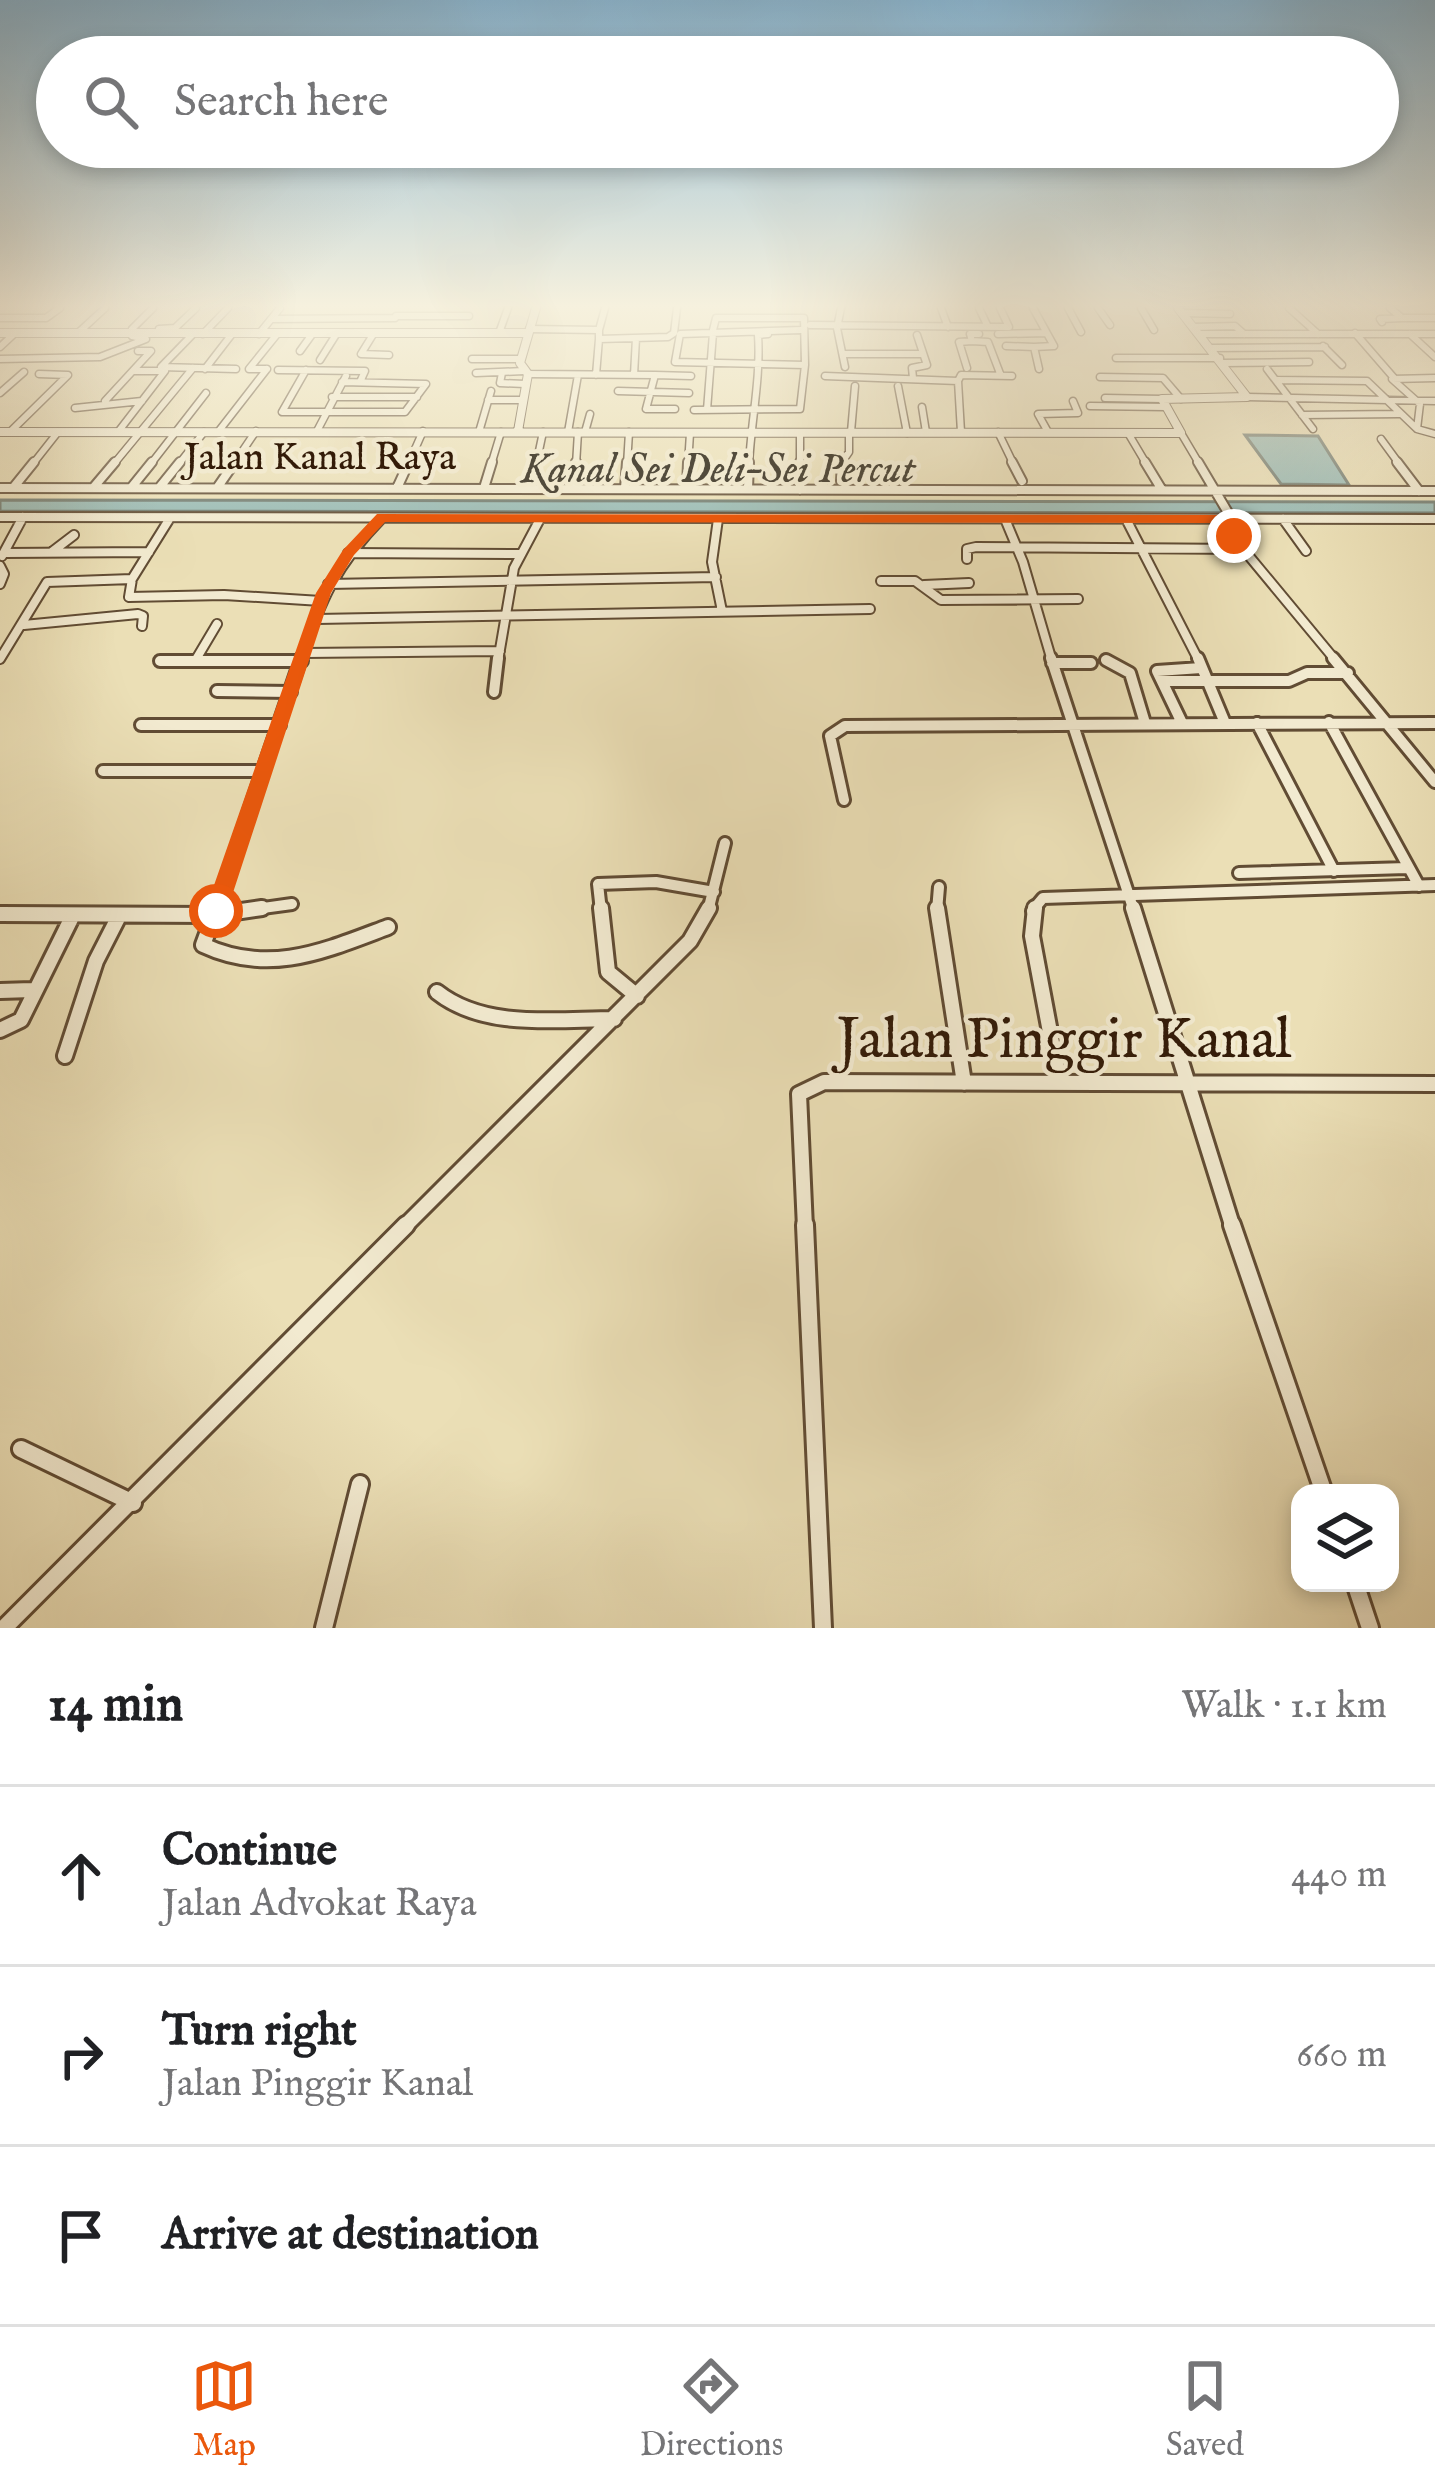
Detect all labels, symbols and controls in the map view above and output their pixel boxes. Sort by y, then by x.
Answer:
search box [36,36,1399,168]
icon: search [78,69,144,135]
text: Search here [174,74,388,131]
street label: Jalan Kanal Raya [180,434,456,483]
water label: Kanal Sei Deli–Sei Percut [519,444,917,497]
route end [1207,509,1261,563]
route start [189,884,243,938]
street label: Jalan Pinggir Kanal [831,1005,1292,1078]
map controls [1291,1484,1399,1592]
button: layers [1291,1484,1399,1592]
text: 14 min [48,1674,183,1739]
text: Walk · 1.1 km [1181,1682,1387,1731]
text: Continue [162,1823,337,1880]
icon: ahead [48,1843,114,1909]
text: 440 m [1291,1851,1387,1900]
text: Jalan Advokat Raya [162,1880,477,1929]
text: Turn right [162,2003,357,2060]
icon: right [48,2023,114,2089]
text: 660 m [1296,2031,1387,2080]
text: Jalan Pinggir Kanal [162,2060,473,2109]
icon: arrive [48,2203,114,2269]
text: Arrive at destination [162,2207,539,2264]
tab: Map [191,2353,257,2467]
tab: Directions [640,2353,783,2467]
tab: Saved [1166,2353,1244,2467]

